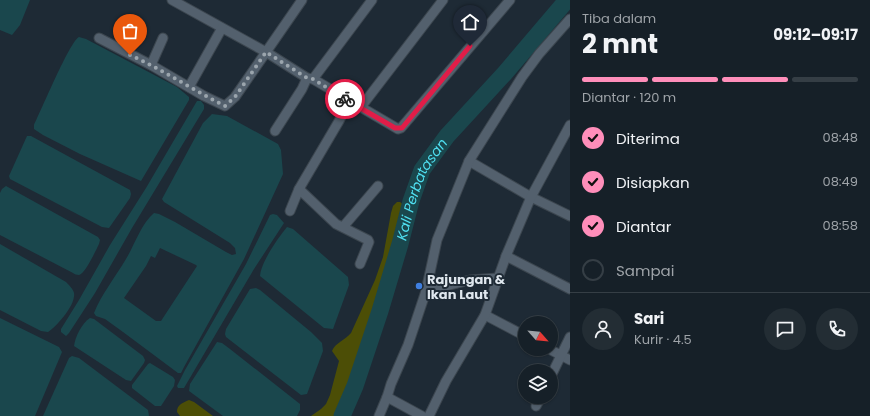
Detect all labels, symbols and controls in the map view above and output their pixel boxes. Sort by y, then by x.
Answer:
pin [453,5,487,46]
text: Tiba dalam [582,9,656,28]
icon: home [459,11,481,33]
pin [113,14,147,55]
icon: bag [119,20,141,42]
text: 09:12–09:17 [773,24,858,45]
text: 2 mnt [582,26,658,62]
courier [325,79,365,119]
icon: bike [334,88,356,110]
text: Diantar · 120 m [582,88,676,107]
icon: check [582,127,604,149]
text: Diterima [616,128,680,149]
text: 08:48 [822,128,858,147]
water label: Kali Perbatasan [391,134,452,242]
icon: check [582,171,604,193]
text: Disiapkan [616,172,690,193]
text: 08:49 [822,172,858,191]
icon: check [582,215,604,237]
text: Diantar [616,216,671,237]
text: 08:58 [822,216,858,235]
text: Sampai [616,260,674,281]
place label: Rajungan & Ikan Laut [427,270,506,304]
marker: Rajungan & Ikan Laut [414,281,424,291]
button: person [582,308,624,350]
text: Sari [634,308,664,329]
button: chat [764,308,806,350]
button: phone [816,308,858,350]
north arrow [518,316,558,356]
map controls [518,316,558,404]
text: Kurir · 4.5 [634,330,692,349]
button: layers [518,364,558,404]

